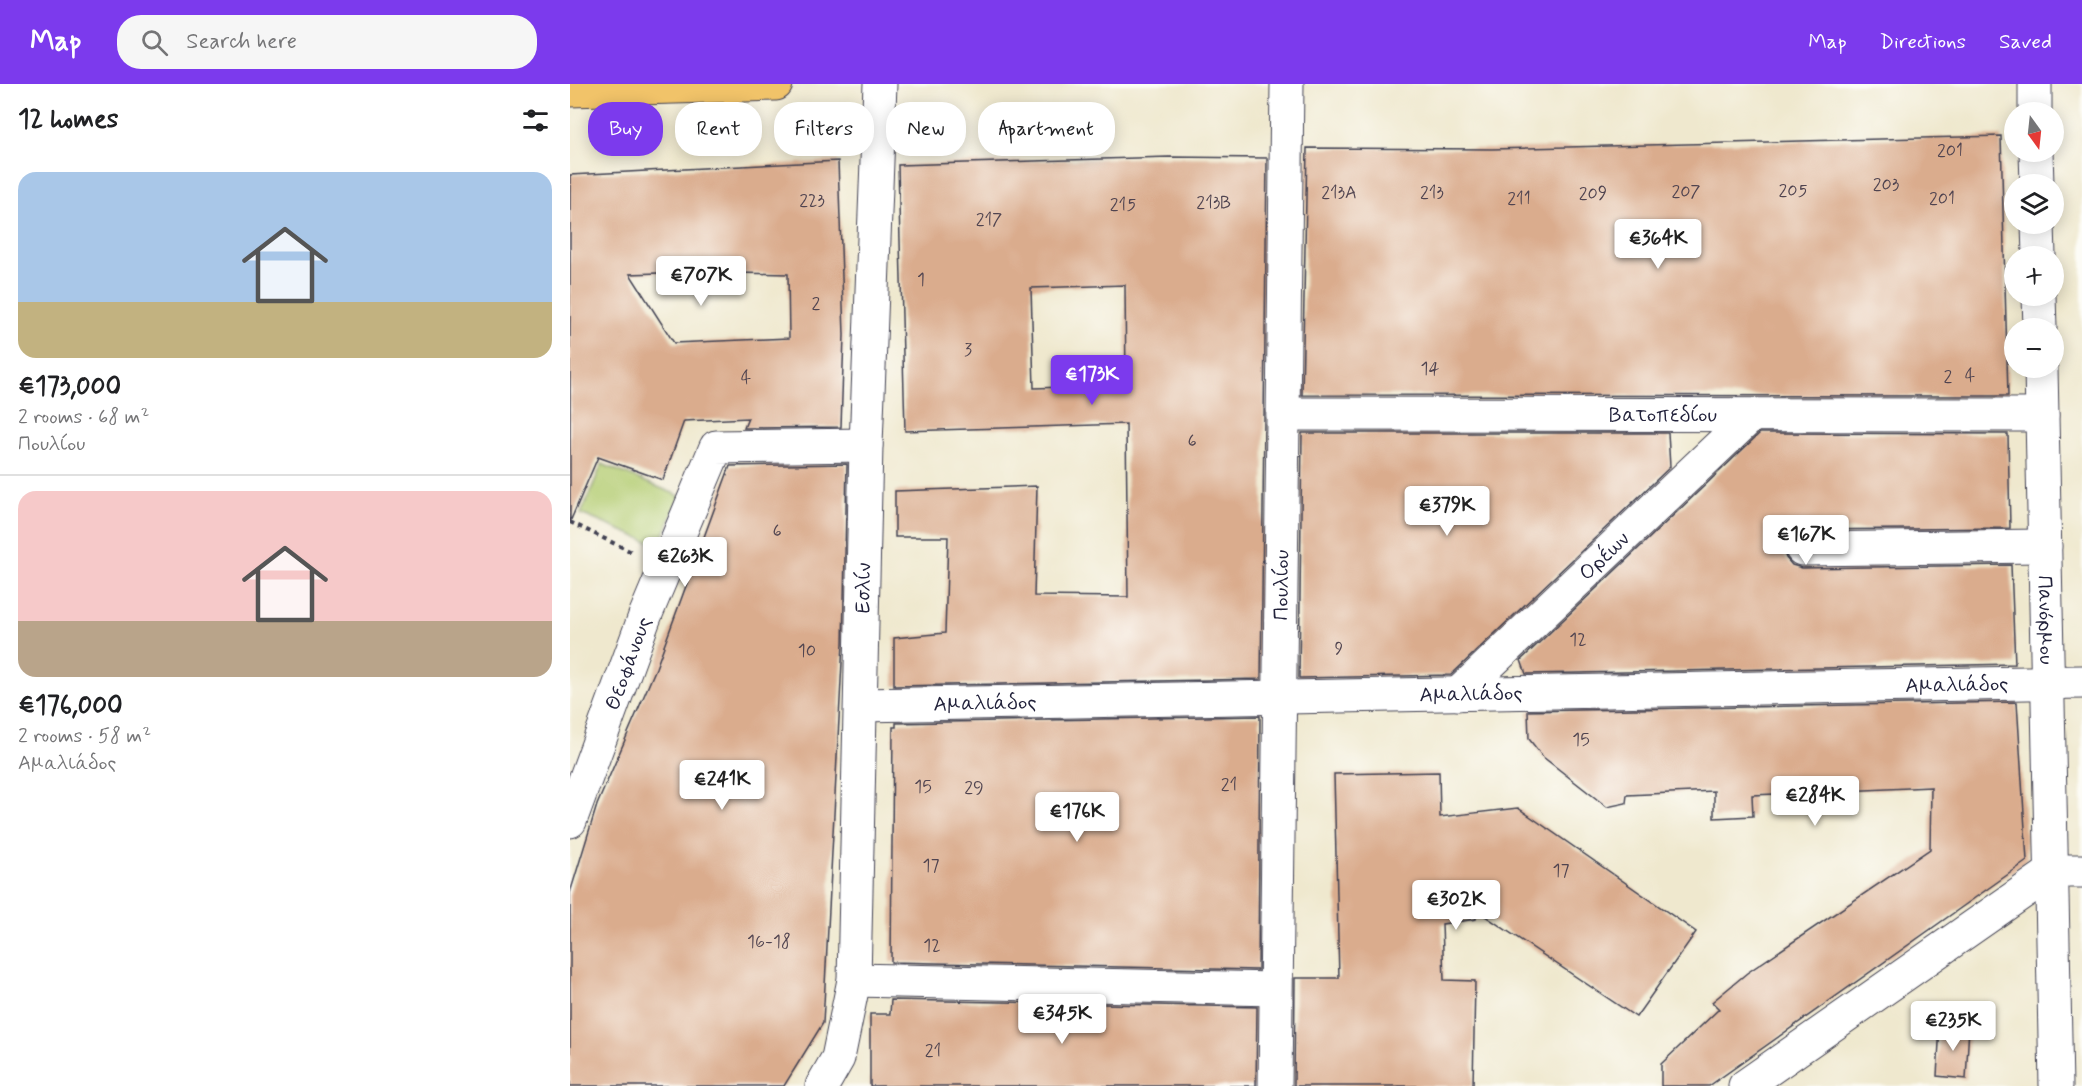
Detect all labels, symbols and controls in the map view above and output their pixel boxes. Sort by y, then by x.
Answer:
search box [117,15,537,69]
text: Map [30,24,81,61]
icon: search [138,26,171,59]
text: Search here [186,28,297,56]
text: Map [1808,28,1847,56]
text: Directions [1880,28,1966,56]
text: Saved [1999,28,2052,56]
chip: Buy [588,102,663,156]
chip: Rent [675,102,762,156]
chip: Filters [774,102,874,156]
chip: New [886,102,966,156]
chip: Apartment [978,102,1115,156]
north arrow [2004,102,2064,162]
map controls [2004,102,2064,378]
text: 12 homes [18,103,118,137]
icon: filters [519,104,552,137]
house number: 201 [1937,139,1963,163]
house number: 203 [1873,173,1899,197]
button: layers [2004,174,2064,234]
house number: 205 [1778,179,1808,203]
house number: 207 [1671,180,1701,204]
house number: 213Α [1321,181,1357,205]
house number: 213 [1420,181,1444,205]
house number: 209 [1579,182,1607,206]
house number: 211 [1507,187,1531,211]
house number: 201 [1929,187,1955,211]
house number: 223 [799,189,825,213]
house number: 213Β [1196,191,1232,215]
house number: 215 [1110,193,1136,217]
house number: 217 [976,208,1002,232]
icon: home [231,211,339,319]
pin: €364K [1616,219,1700,270]
text: €364K [1628,225,1688,252]
button: + [2004,246,2064,306]
pin: €707K [659,256,743,307]
text: €707K [670,262,732,289]
house number: 1 [917,268,925,292]
house number: 2 [812,292,821,316]
button: − [2004,318,2064,378]
house number: 3 [964,338,972,362]
pin: €173K [1050,355,1134,406]
house number: 14 [1421,357,1440,381]
text: €173K [1065,361,1119,388]
house number: 4 [1965,364,1975,388]
house number: 2 [1944,365,1953,389]
house number: 4 [741,366,751,390]
text: €173,000 [18,370,121,404]
street label: Βατοπεδίου [1609,401,1717,430]
text: 2 rooms · 68 m² [18,404,149,431]
house number: 6 [1187,429,1197,453]
text: Πουλίου [18,431,85,458]
pin: €379K [1405,486,1489,537]
text: €379K [1419,492,1475,519]
pin: €167K [1764,515,1848,566]
house number: 6 [772,519,782,543]
text: €167K [1777,521,1835,548]
street label: Ορέων [1573,526,1636,587]
icon: home [231,530,339,638]
pin: €263K [643,537,727,588]
text: €263K [657,543,713,570]
street label: Πουλίου [1268,550,1296,621]
street label: Εσλίν [849,562,878,614]
street label: Πανόρμου [2030,575,2060,665]
street label: Θεοφάνους [599,613,659,714]
house number: 12 [1569,628,1587,652]
house number: 9 [1335,637,1344,661]
house number: 10 [798,639,816,663]
street label: Αμαλιάδος [1905,670,2009,700]
street label: Αμαλιάδος [1419,680,1523,709]
text: €176,000 [18,689,123,723]
street label: Αμαλιάδος [933,689,1037,719]
text: 2 rooms · 58 m² [18,723,151,750]
house number: 15 [1572,728,1590,752]
text: Αμαλιάδος [18,750,116,777]
pin: €241K [680,760,764,811]
text: €241K [694,766,750,793]
house number: 21 [1221,773,1237,797]
house number: 15 [914,775,932,799]
house number: 29 [964,776,984,800]
pin: €284K [1773,776,1857,827]
text: €284K [1785,782,1845,809]
pin: €176K [1035,792,1119,843]
text: €176K [1049,798,1105,825]
house number: 17 [922,854,940,878]
house number: 17 [1552,859,1570,883]
pin: €302K [1414,880,1498,931]
text: €302K [1426,886,1486,913]
house number: 16-18 [747,930,791,954]
house number: 12 [923,934,941,958]
pin: €345K [1020,994,1104,1045]
text: €345K [1032,1000,1092,1027]
pin: €235K [1911,1001,1995,1052]
text: €235K [1925,1007,1981,1034]
house number: 21 [925,1039,941,1063]

